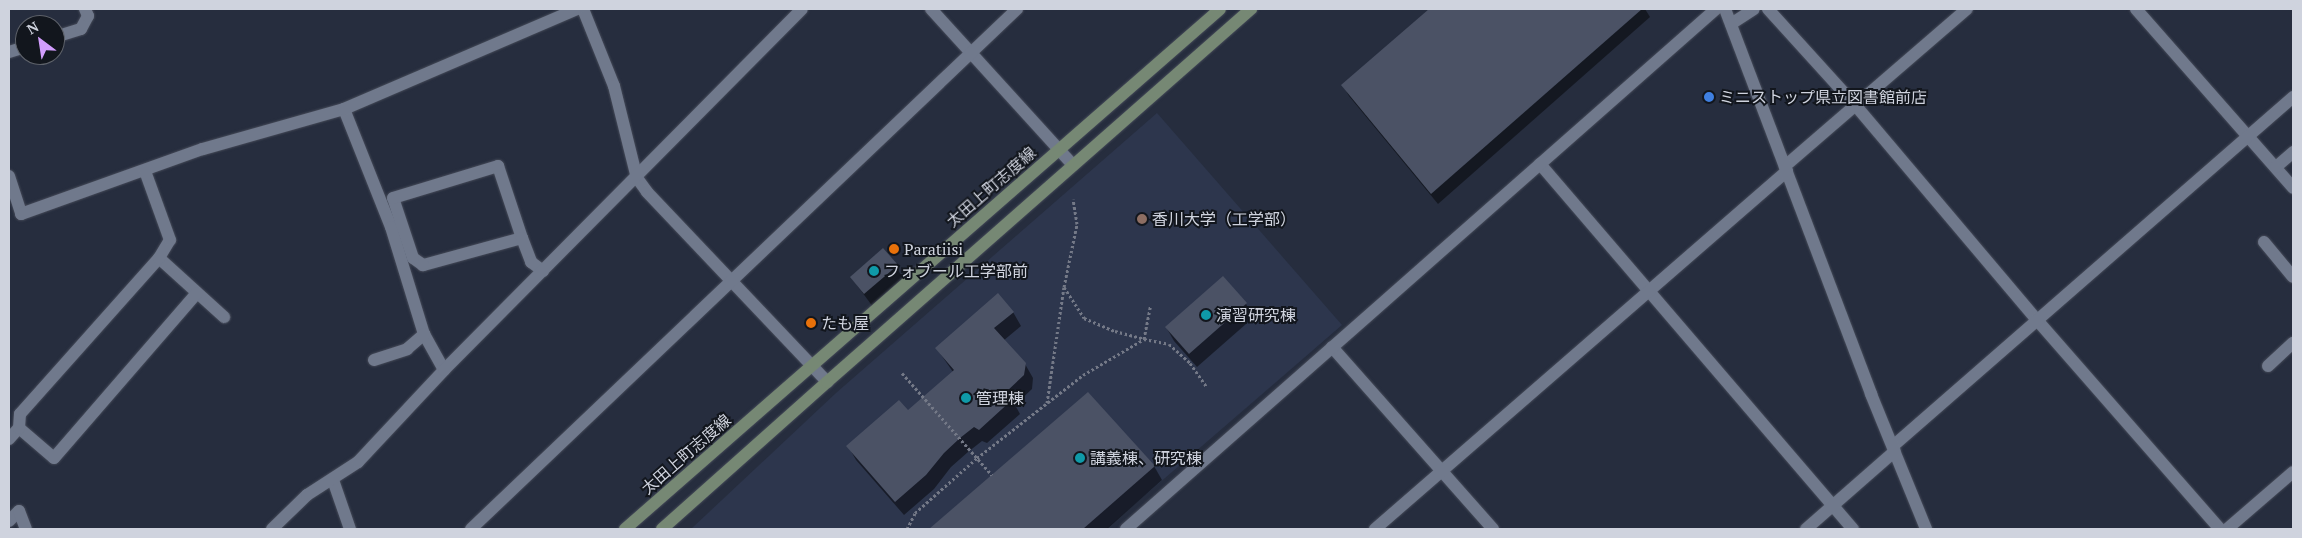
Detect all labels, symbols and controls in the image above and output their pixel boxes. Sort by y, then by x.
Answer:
north arrow [15,15,65,65]
text: N [23,17,42,38]
place label: ミニストップ県立図書館前店 [1719,87,1927,107]
marker: ミニストップ県立図書館前店 [1703,91,1715,103]
street label: 太田上町志度線 [942,143,1040,231]
place label: 香川大学（工学部） [1152,209,1296,229]
marker: 香川大学（工学部） [1136,213,1148,225]
place label: Paratiisi [904,239,963,259]
marker: Paratiisi [888,243,900,255]
place label: フォブール工学部前 [884,261,1028,281]
marker: フォブール工学部前 [868,265,880,277]
place label: 演習研究棟 [1216,305,1296,325]
marker: 演習研究棟 [1200,309,1212,321]
place label: たも屋 [821,313,869,333]
marker: たも屋 [805,317,817,329]
place label: 管理棟 [976,388,1024,408]
marker: 管理棟 [960,392,972,404]
street label: 太田上町志度線 [637,410,735,498]
place label: 講義棟、研究棟 [1090,448,1202,468]
marker: 講義棟、研究棟 [1074,452,1086,464]

